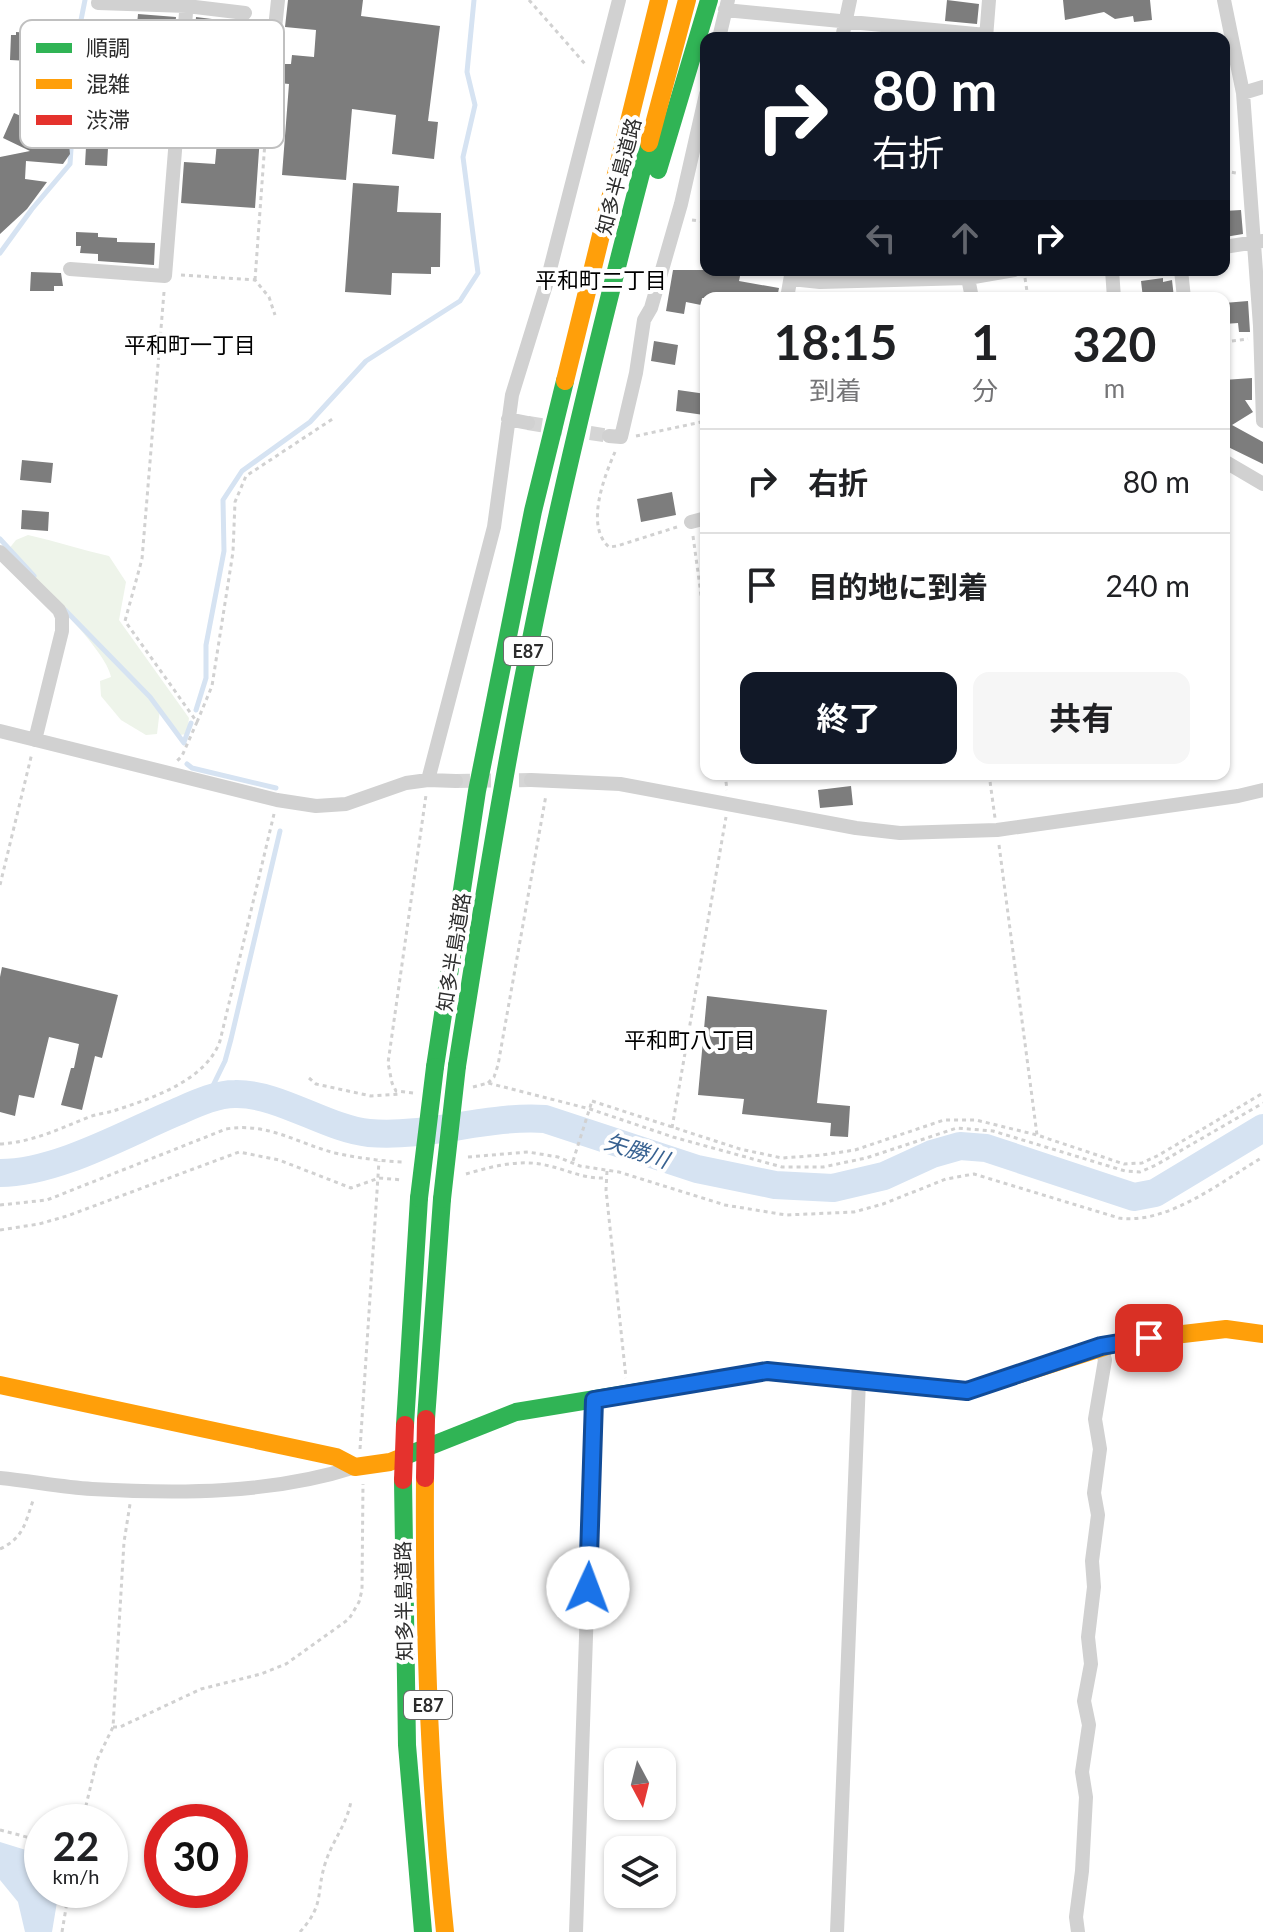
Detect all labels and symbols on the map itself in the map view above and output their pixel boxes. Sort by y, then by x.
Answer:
legend [20,20,284,148]
text: 順調 [86,34,130,61]
text: 混雑 [86,70,130,97]
text: 渋滞 [86,106,130,133]
street label: 知多半島道路 [591,115,645,237]
district label: 平和町二丁目 [535,266,667,293]
district label: 平和町一丁目 [124,331,256,358]
road number: E87 [504,637,552,665]
street label: 知多半島道路 [432,891,474,1013]
district label: 平和町八丁目 [624,1026,756,1053]
water label: 矢勝川 [601,1127,674,1174]
pin [1115,1304,1183,1372]
street label: 知多半島道路 [390,1541,416,1661]
position arrow [546,1546,630,1630]
road number: E87 [404,1691,452,1719]
north arrow [604,1748,676,1820]
speed limit sign: 30 [144,1804,248,1908]

